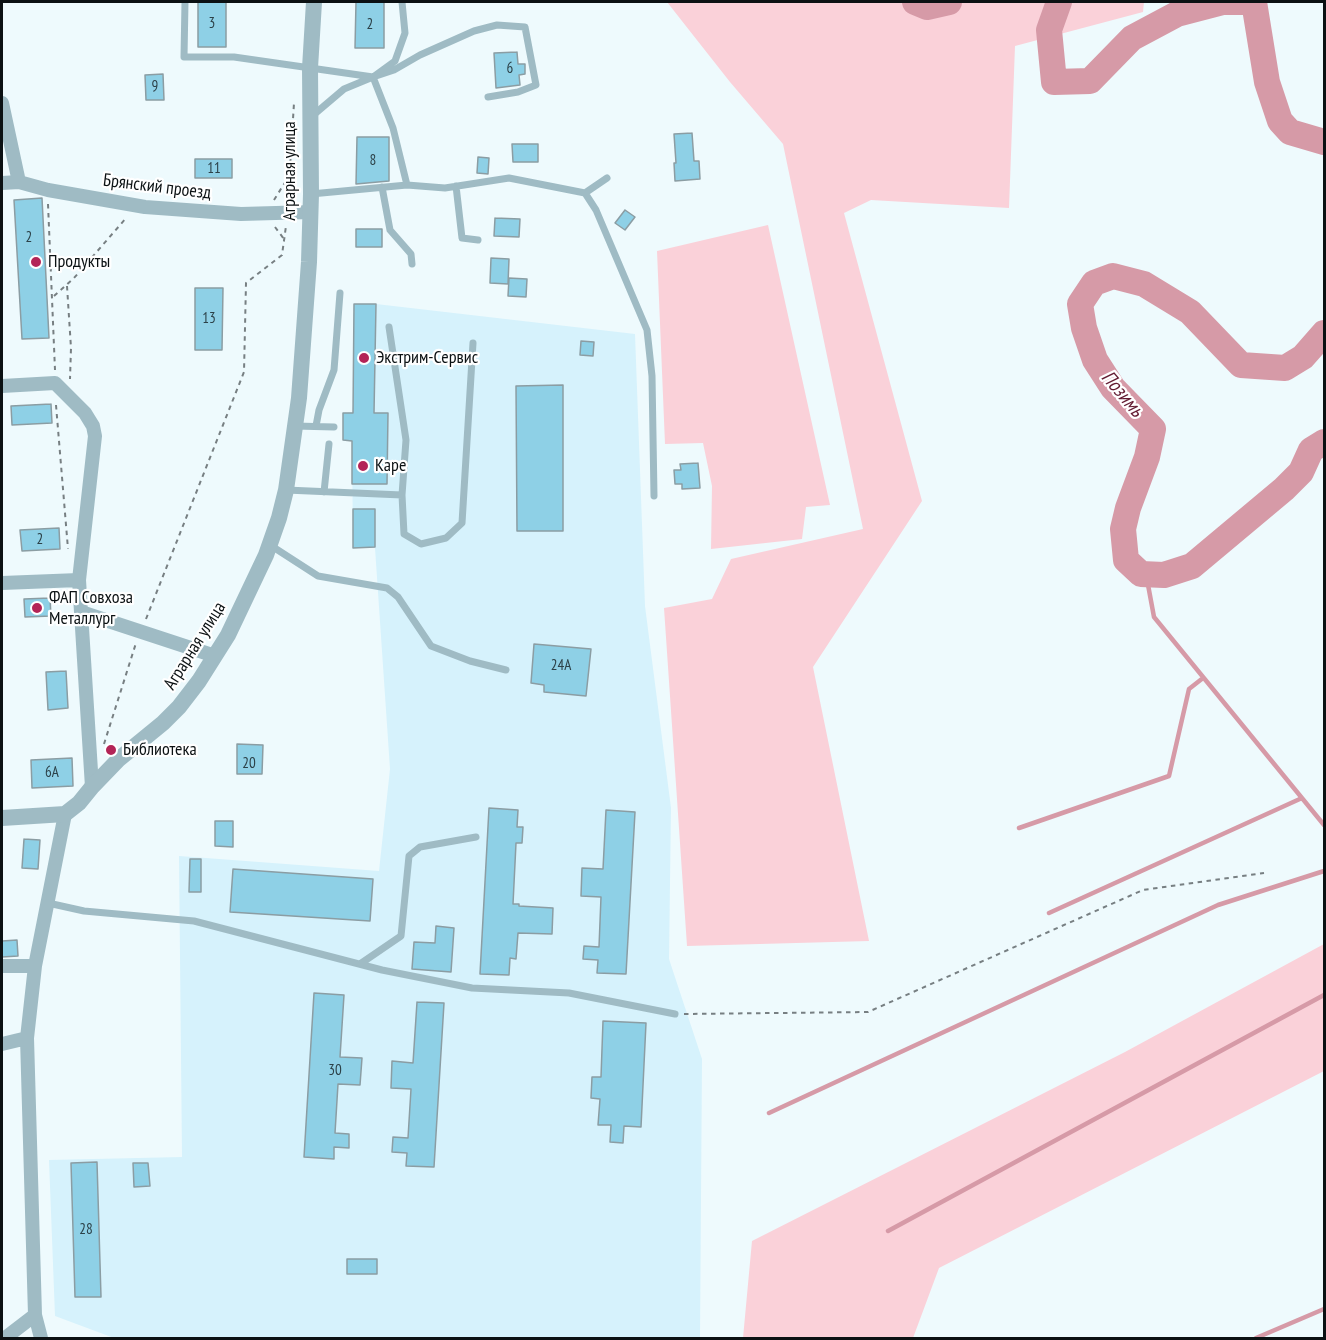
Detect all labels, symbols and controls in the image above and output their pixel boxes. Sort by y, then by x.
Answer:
house number: 3 [209,15,215,33]
house number: 2 [367,16,373,34]
house number: 6 [507,60,513,78]
house number: 9 [152,78,158,96]
street label: Аграрная улица [279,121,301,221]
house number: 8 [370,152,376,170]
house number: 11 [207,160,221,178]
street label: Брянский проезд [102,170,212,204]
house number: 2 [26,229,32,247]
place label: Продукты [48,251,110,273]
marker: Продукты [29,255,43,269]
house number: 13 [202,310,216,328]
place label: Экстрим-Сервис [376,347,478,369]
marker: Экстрим-Сервис [357,351,371,365]
water label: Позимь [1096,366,1148,422]
place label: Каре [375,455,406,477]
marker: Каре [356,459,370,473]
house number: 2 [37,531,43,549]
place label: ФАП Совхоза Металлург [49,587,133,630]
street label: Аграрная улица [160,598,230,694]
marker: ФАП Совхоза Металлург [30,601,44,615]
house number: 24А [551,657,571,675]
place label: Библиотека [123,739,197,761]
marker: Библиотека [104,743,118,757]
house number: 20 [242,755,256,773]
house number: 6А [45,764,59,782]
house number: 30 [328,1062,342,1080]
house number: 28 [79,1221,93,1239]

